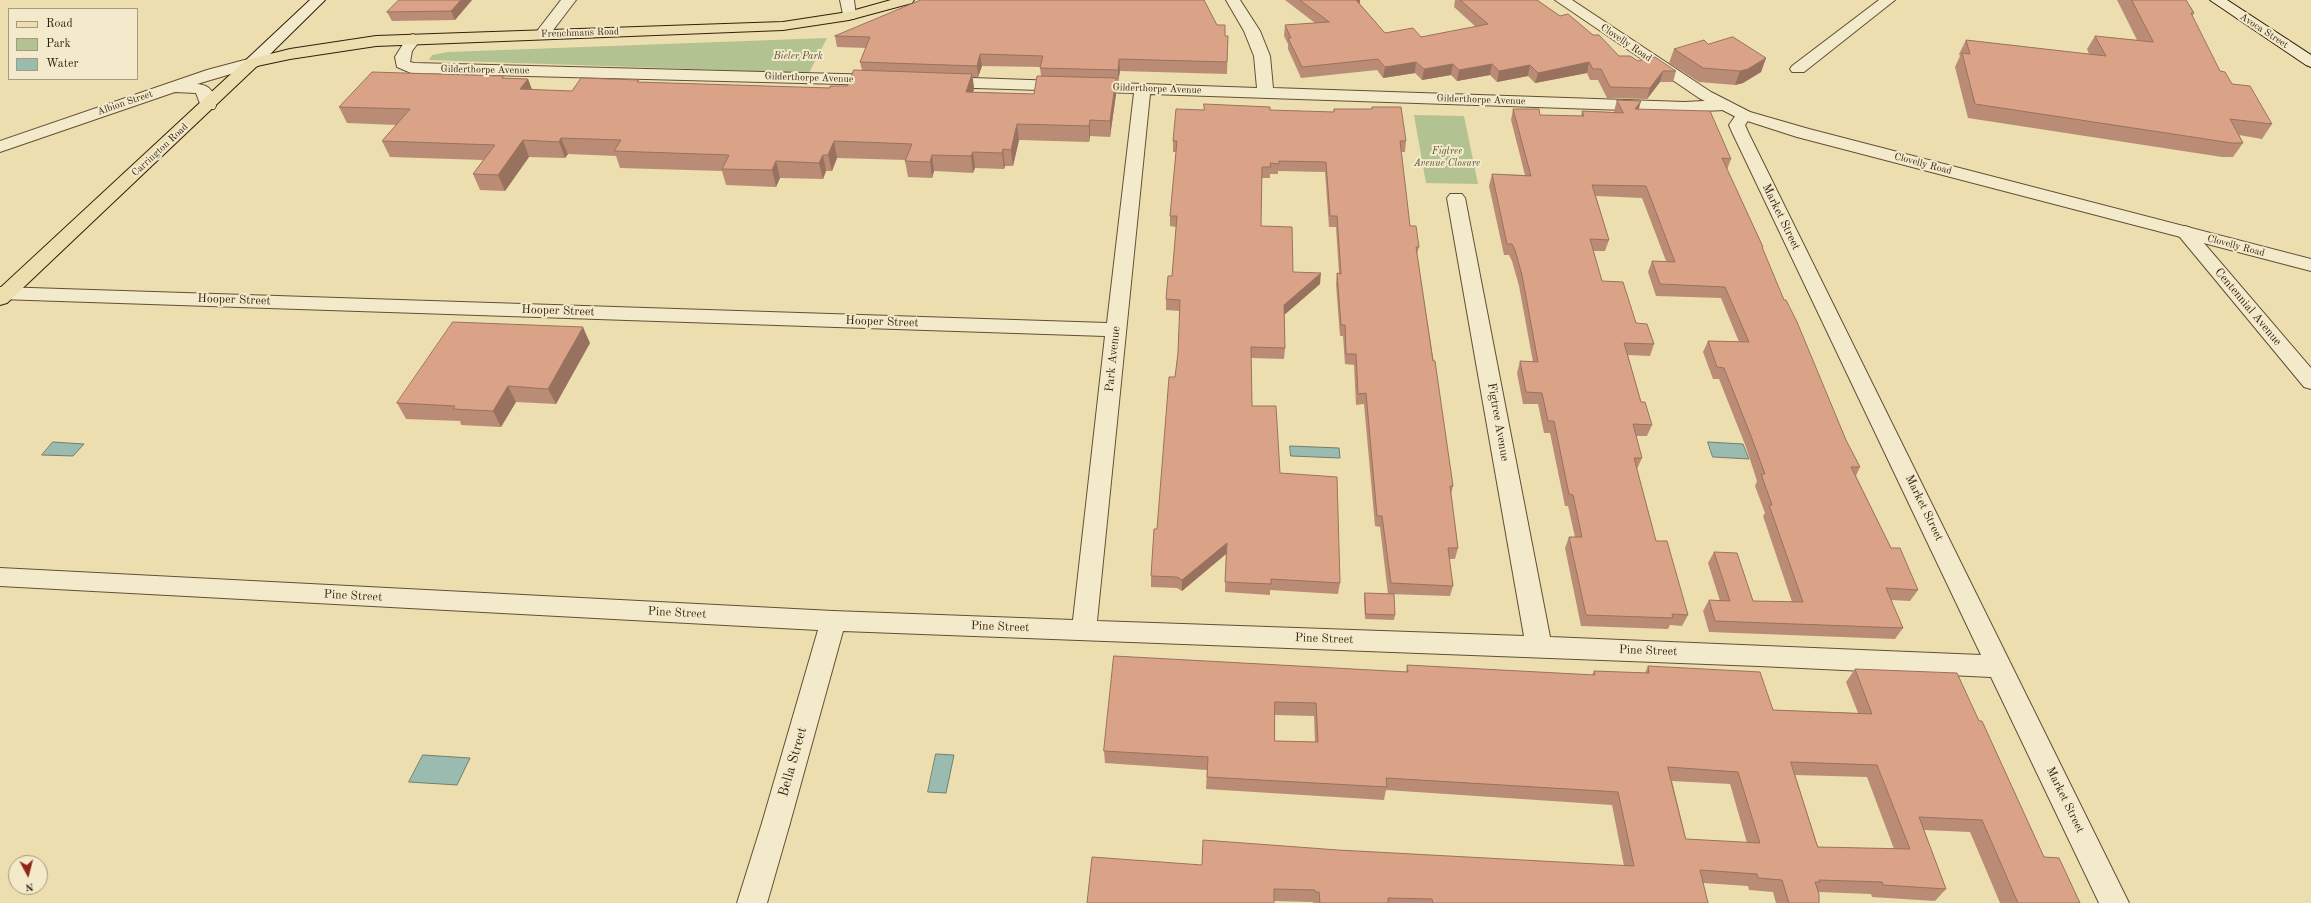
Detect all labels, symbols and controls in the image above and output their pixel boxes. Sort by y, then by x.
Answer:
legend [8,8,138,80]
street label: Avoca Street [2238,11,2290,51]
text: Road [46,18,73,30]
street label: Clovelly Road [1598,21,1654,65]
street label: Frenchmans Road [541,26,619,40]
text: Park [46,38,71,50]
park label: Bieler Park [773,50,823,62]
text: Water [46,58,78,70]
street label: Gilderthorpe Avenue [440,63,530,77]
street label: Gilderthorpe Avenue [764,70,854,86]
street label: Gilderthorpe Avenue [1112,81,1202,97]
street label: Albion Street [96,88,154,118]
street label: Gilderthorpe Avenue [1436,92,1526,108]
street label: Carrington Road [129,121,191,179]
park label: Figtree Avenue Closure [1414,145,1480,168]
street label: Clovelly Road [1893,151,1953,177]
street label: Market Street [1759,181,1803,253]
street label: Clovelly Road [2206,233,2266,259]
street label: Centennial Avenue [2211,265,2285,349]
street label: Hooper Street [197,292,271,308]
street label: Hooper Street [521,303,595,319]
street label: Hooper Street [845,314,919,330]
street label: Park Avenue [1102,325,1124,393]
street label: Figtree Avenue [1484,382,1512,462]
street label: Market Street [1902,472,1946,544]
street label: Pine Street [323,587,383,605]
street label: Pine Street [647,604,707,622]
street label: Pine Street [970,619,1030,635]
street label: Pine Street [1294,631,1354,647]
street label: Pine Street [1618,643,1678,659]
street label: Bella Street [775,725,811,799]
street label: Market Street [2043,764,2087,836]
north arrow [8,855,48,895]
text: N [25,880,34,892]

